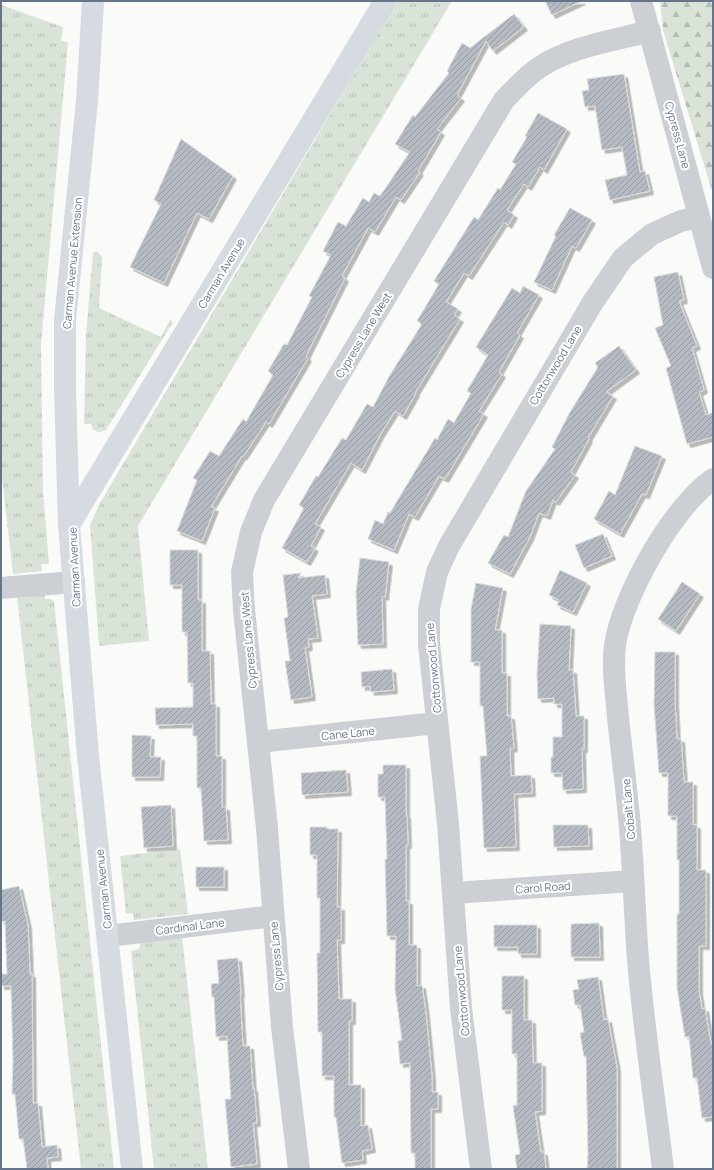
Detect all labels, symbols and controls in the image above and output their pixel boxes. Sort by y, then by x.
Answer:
street label: Cypress Lane [662,100,694,171]
street label: Carman Avenue Extension [59,196,85,330]
street label: Carman Avenue [194,234,248,311]
street label: Cypress Lane West [332,289,394,381]
street label: Cottonwood Lane [525,322,585,408]
street label: Carman Avenue [64,526,84,607]
street label: Cypress Lane West [236,591,260,689]
street label: Cottonwood Lane [422,622,444,714]
street label: Cane Lane [320,723,376,743]
street label: Cobalt Lane [618,777,638,840]
street label: Carman Avenue [91,848,115,929]
street label: Carol Road [515,878,571,896]
street label: Cardinal Lane [155,914,226,938]
street label: Cypress Lane [265,920,286,991]
street label: Cottonwood Lane [450,945,472,1037]

